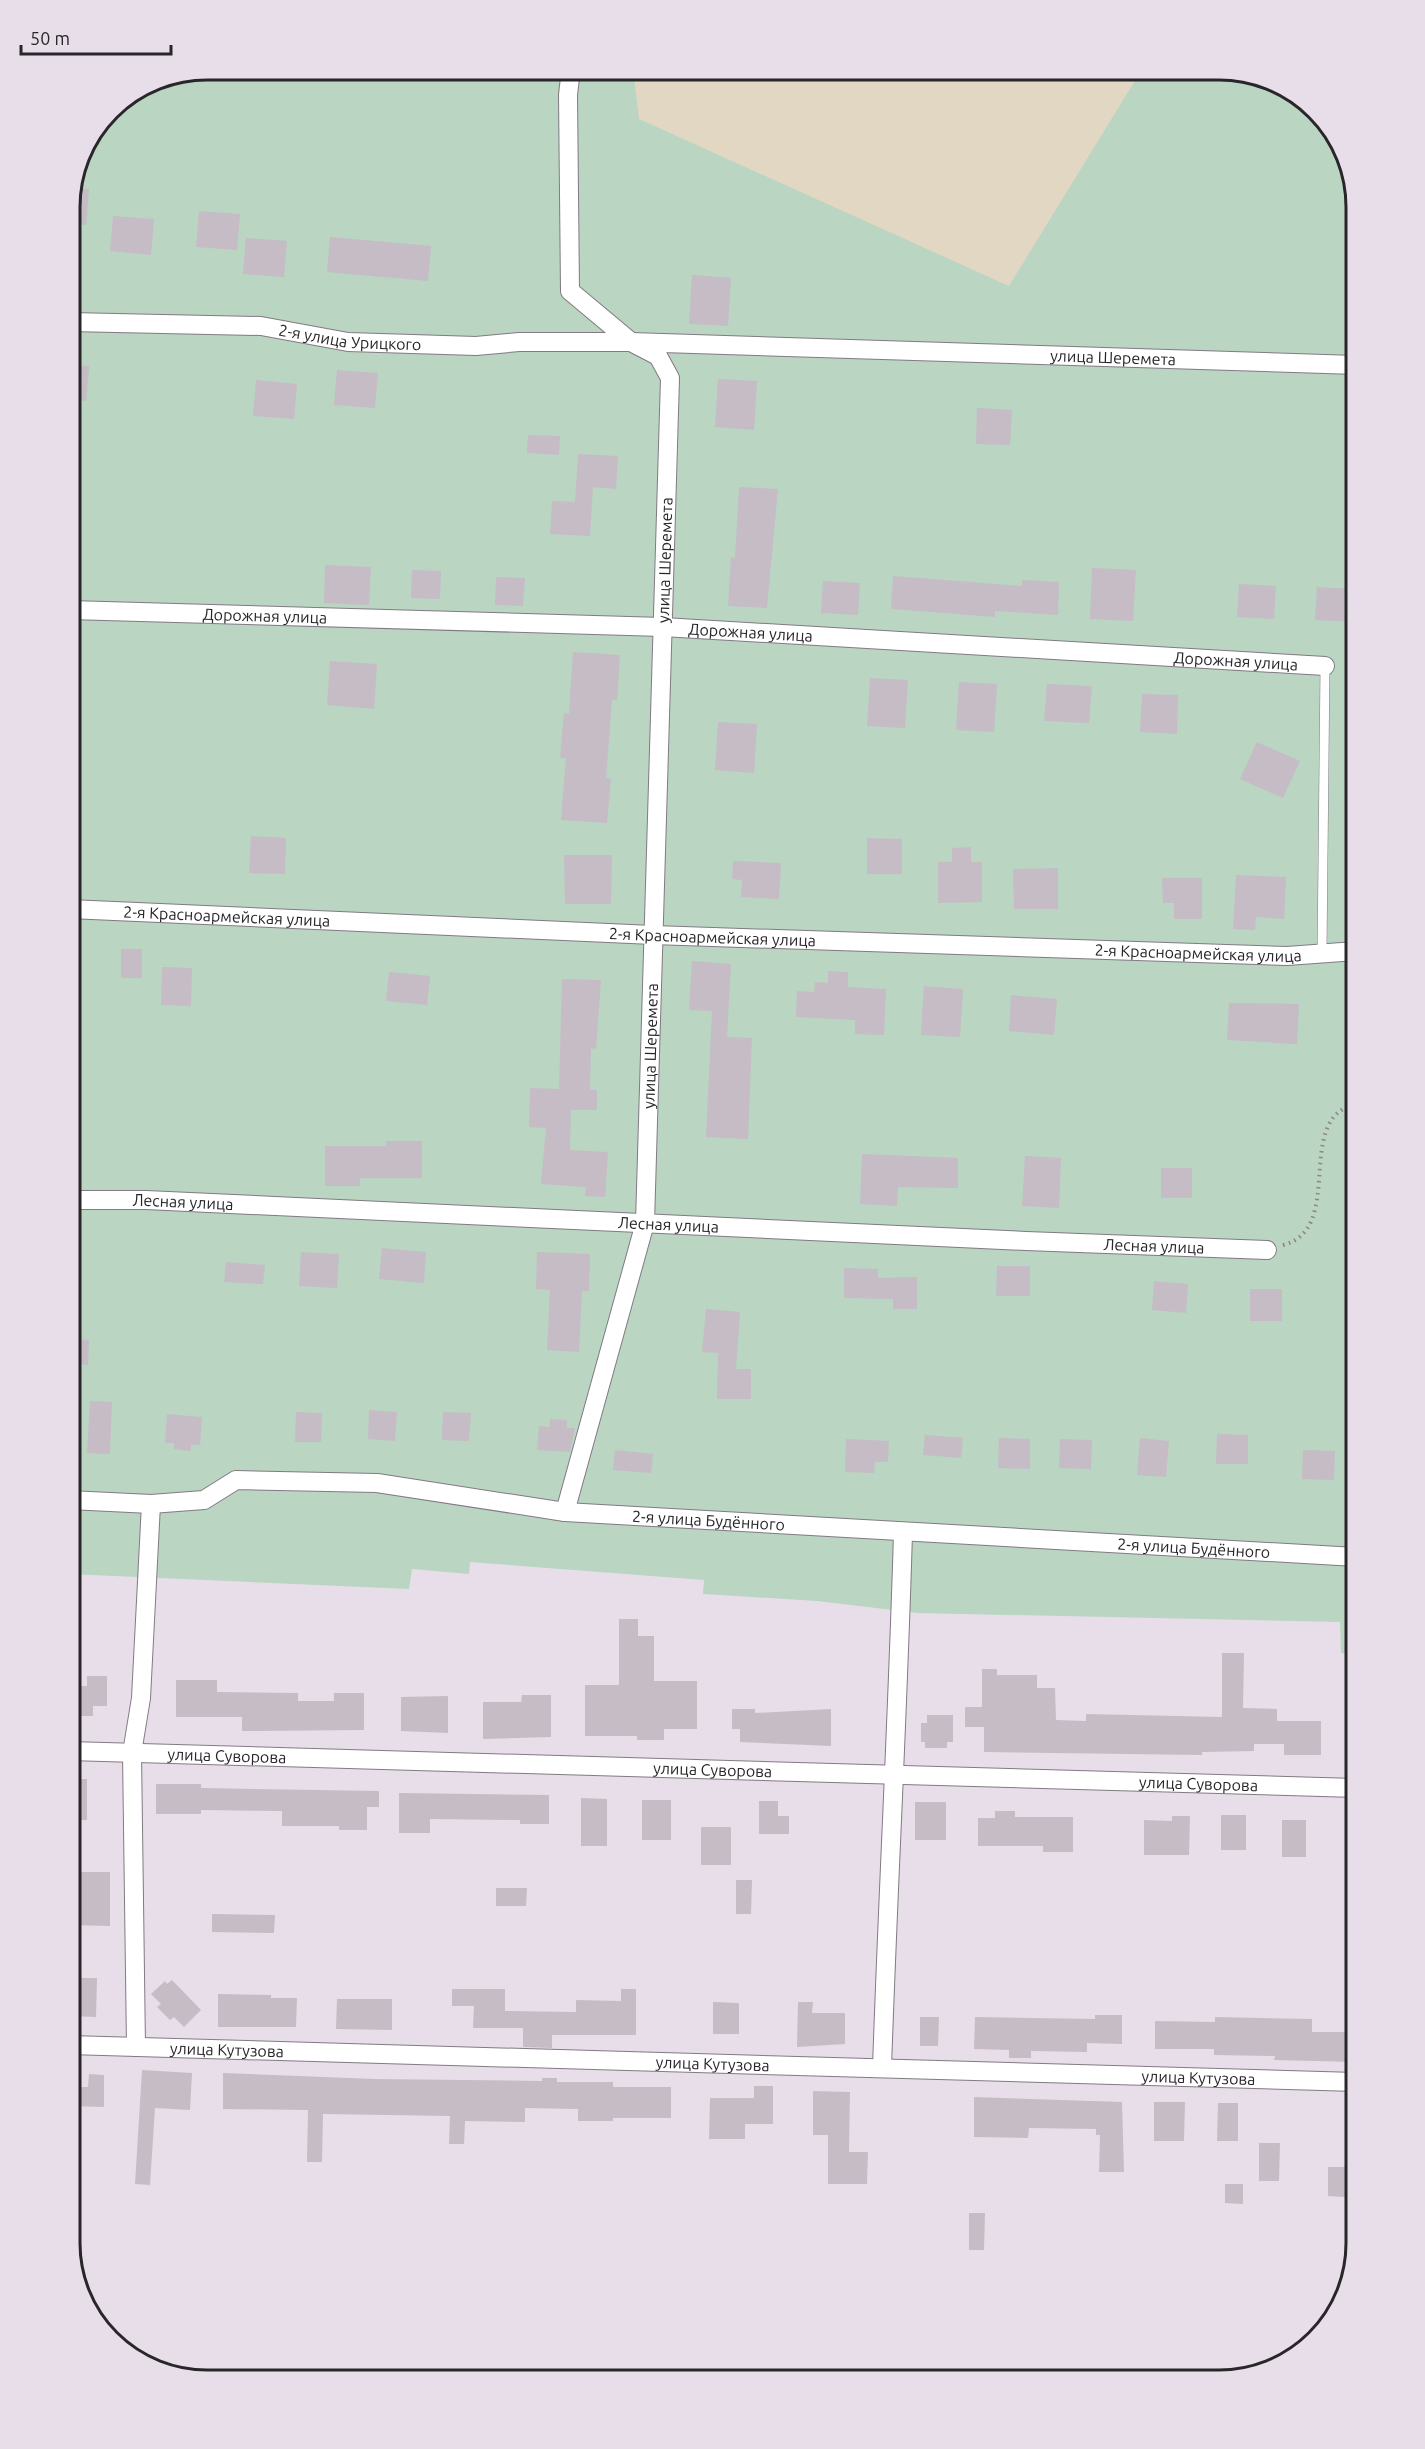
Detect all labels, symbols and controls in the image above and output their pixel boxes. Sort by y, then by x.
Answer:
scale bar [21,18,171,56]
text: 50 m [30,28,70,48]
street label: 2-я улица Урицкого [277,320,422,353]
street label: улица Шеремета [1050,346,1176,368]
street label: улица Шеремета [654,497,675,623]
street label: Дорожная улица [202,605,327,626]
street label: Дорожная улица [688,620,813,645]
street label: Дорожная улица [1173,648,1299,673]
street label: 2-я Красноармейская улица [123,902,331,930]
street label: 2-я Красноармейская улица [609,924,816,949]
street label: 2-я Красноармейская улица [1094,941,1302,965]
street label: улица Шеремета [639,983,661,1109]
street label: Лесная улица [132,1191,234,1213]
street label: Лесная улица [618,1213,719,1236]
street label: Лесная улица [1103,1235,1205,1257]
street label: 2-я улица Будённого [632,1507,785,1533]
street label: 2-я улица Будённого [1117,1534,1271,1561]
street label: улица Суворова [167,1745,287,1766]
street label: улица Суворова [653,1759,773,1780]
street label: улица Суворова [1139,1773,1258,1794]
street label: улица Кутузова [170,2039,284,2060]
street label: улица Кутузова [655,2053,770,2074]
street label: улица Кутузова [1141,2067,1256,2088]

